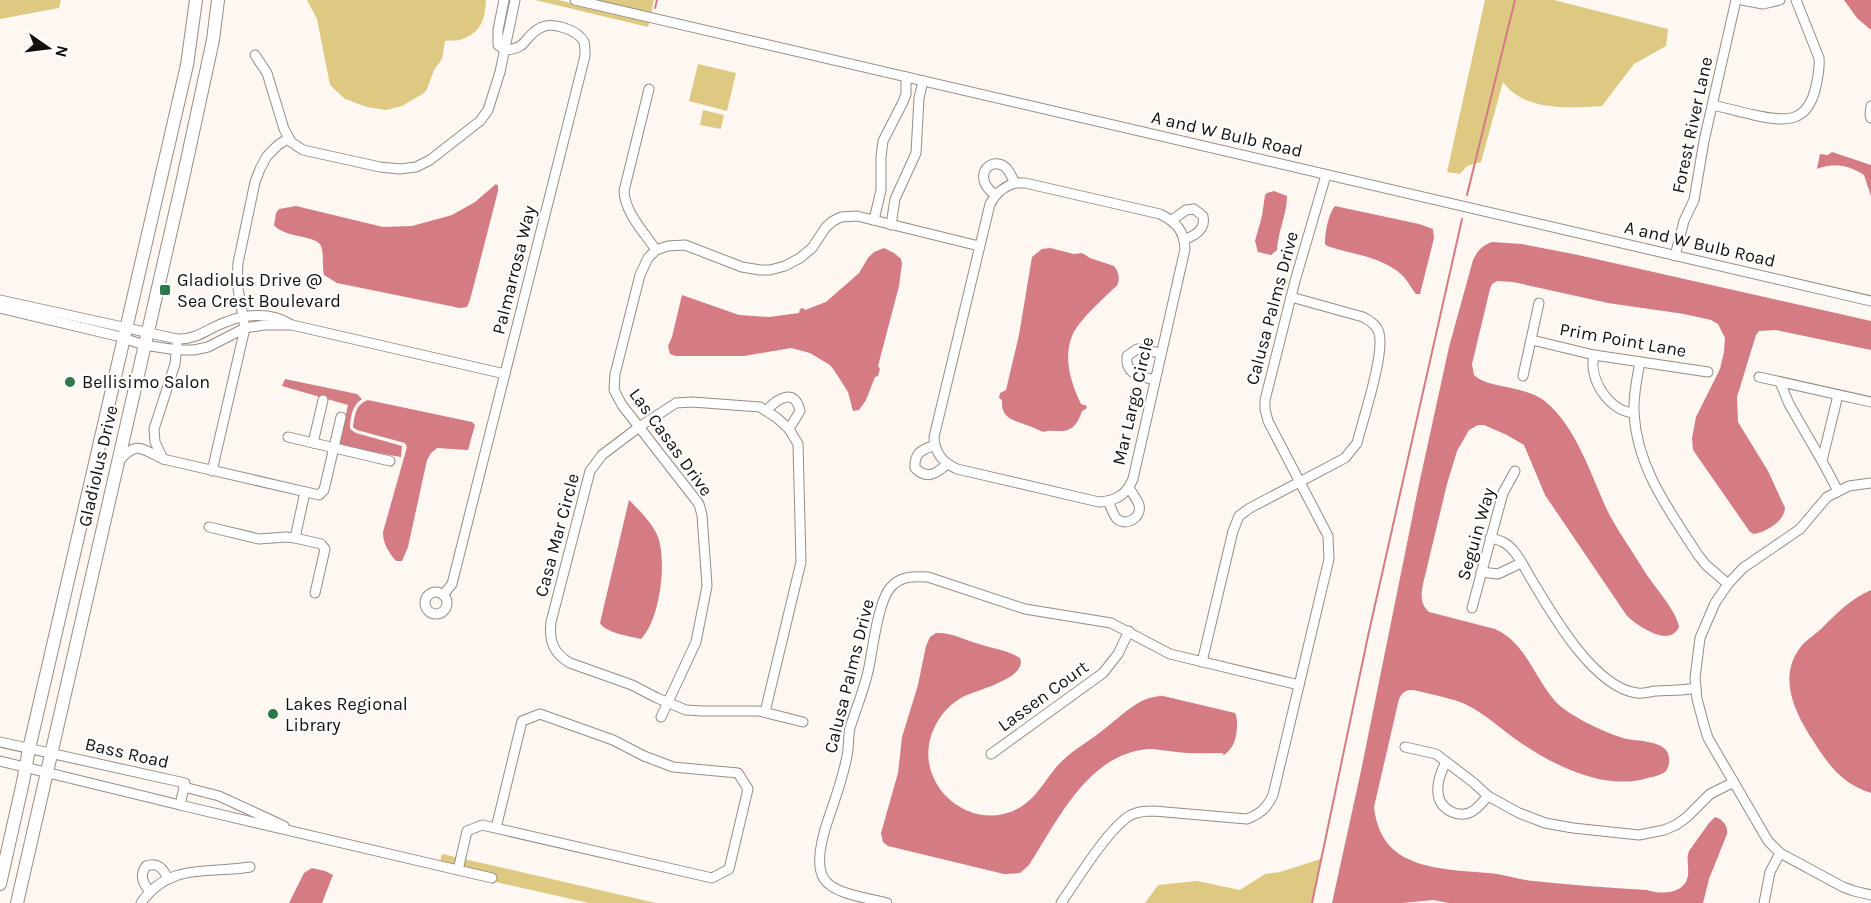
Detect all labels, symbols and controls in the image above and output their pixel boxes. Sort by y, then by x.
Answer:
north arrow [18,18,78,78]
text: N [51,44,73,59]
street label: Forest River Lane [1667,55,1717,195]
street label: A and W Bulb Road [1149,106,1305,162]
street label: Palmarrosa Way [487,203,541,337]
street label: A and W Bulb Road [1622,216,1778,272]
street label: Calusa Palms Drive [1241,229,1303,387]
place label: Gladiolus Drive @ Sea Crest Boulevard [177,269,341,312]
marker: Gladiolus Drive @ Sea Crest Boulevard [158,283,172,297]
street label: Prim Point Lane [1558,318,1688,362]
street label: Mar Largo Circle [1108,335,1158,467]
place label: Bellisimo Salon [82,371,210,393]
marker: Bellisimo Salon [63,375,77,389]
street label: Las Casas Drive [624,384,718,500]
street label: Gladiolus Drive [73,403,123,529]
street label: Casa Mar Circle [530,471,584,599]
street label: Seguin Way [1452,484,1500,583]
street label: Calusa Palms Drive [819,597,879,755]
street label: Lassen Court [993,656,1093,736]
place label: Lakes Regional Library [285,693,408,736]
marker: Lakes Regional Library [266,707,280,721]
street label: Bass Road [83,733,171,773]

